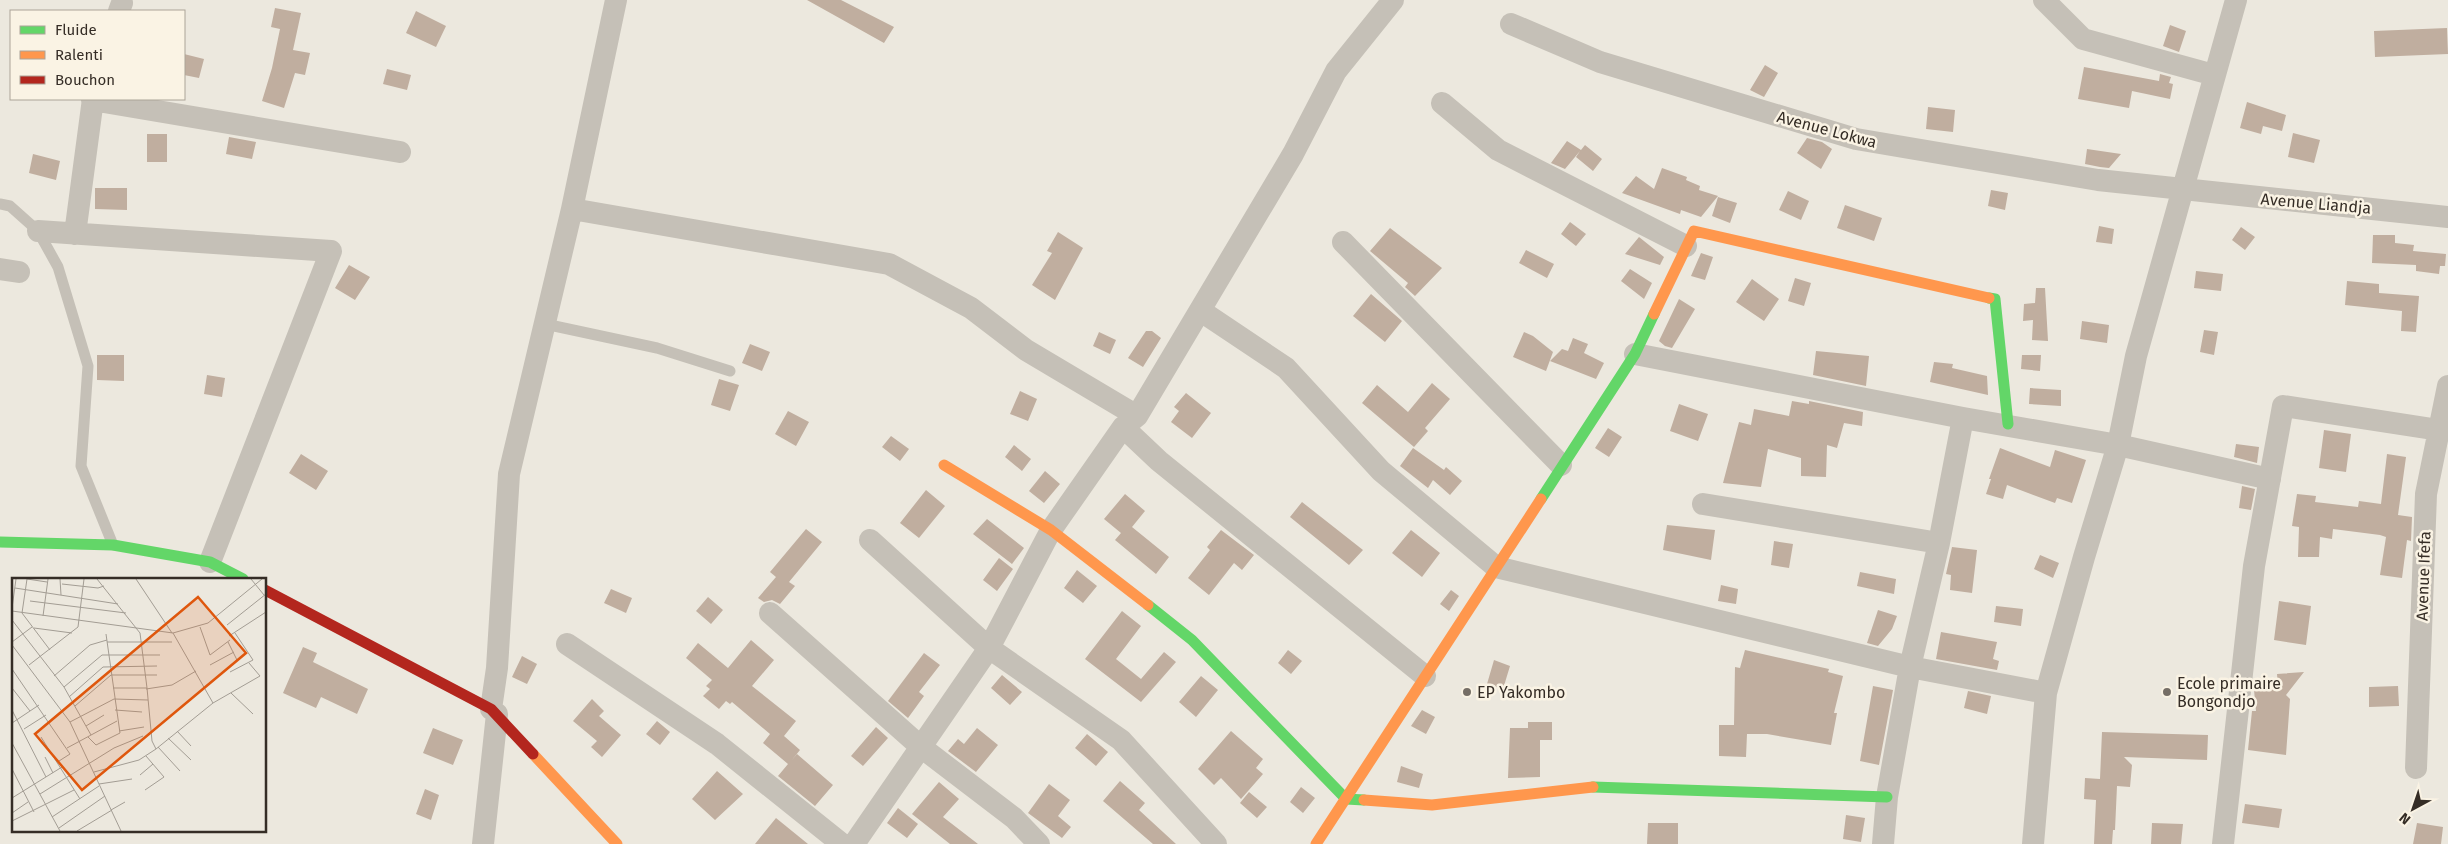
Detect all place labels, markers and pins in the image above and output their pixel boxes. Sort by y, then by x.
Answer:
place label: Ecole primaire Bongondjo [2177,674,2281,711]
place label: EP Yakombo [1477,683,1565,702]
marker: EP Yakombo [1461,686,1473,698]
marker: Ecole primaire Bongondjo [2161,686,2173,698]

